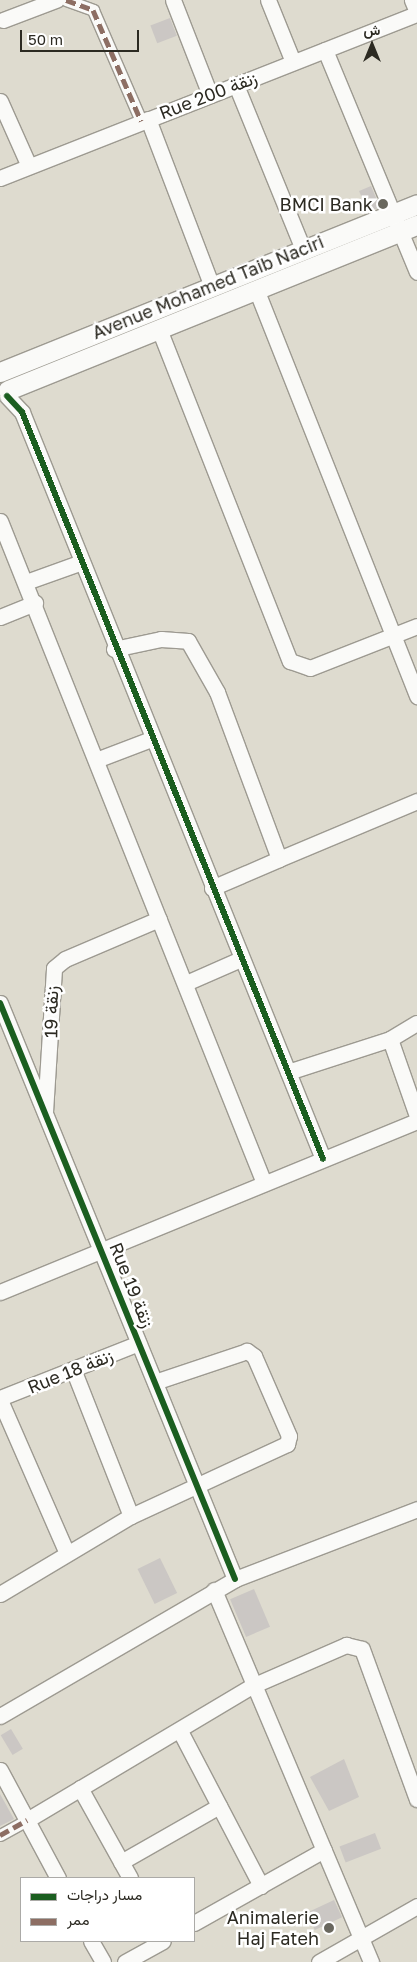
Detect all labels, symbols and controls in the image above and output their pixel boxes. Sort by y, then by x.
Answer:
scale bar [22,20,141,52]
north arrow [347,20,397,70]
text: ش [364,21,380,38]
text: 50 m [28,30,63,48]
street label: Rue 200 زنقة [156,66,260,124]
place label: BMCI Bank [280,193,373,215]
marker: BMCI Bank [377,198,389,210]
street label: Avenue Mohamed Taib Naciri [89,231,327,343]
street label: 19 زنقة [40,986,62,1038]
street label: Rue 19 زنقة [105,1239,159,1331]
street label: Rue 18 زنقة [24,1344,116,1398]
legend [20,1877,195,1942]
text: مسار دراجات [67,1885,142,1903]
place label: Animalerie Haj Fateh [227,1907,319,1950]
text: ممر [67,1910,89,1928]
marker: Animalerie Haj Fateh [323,1922,335,1934]

